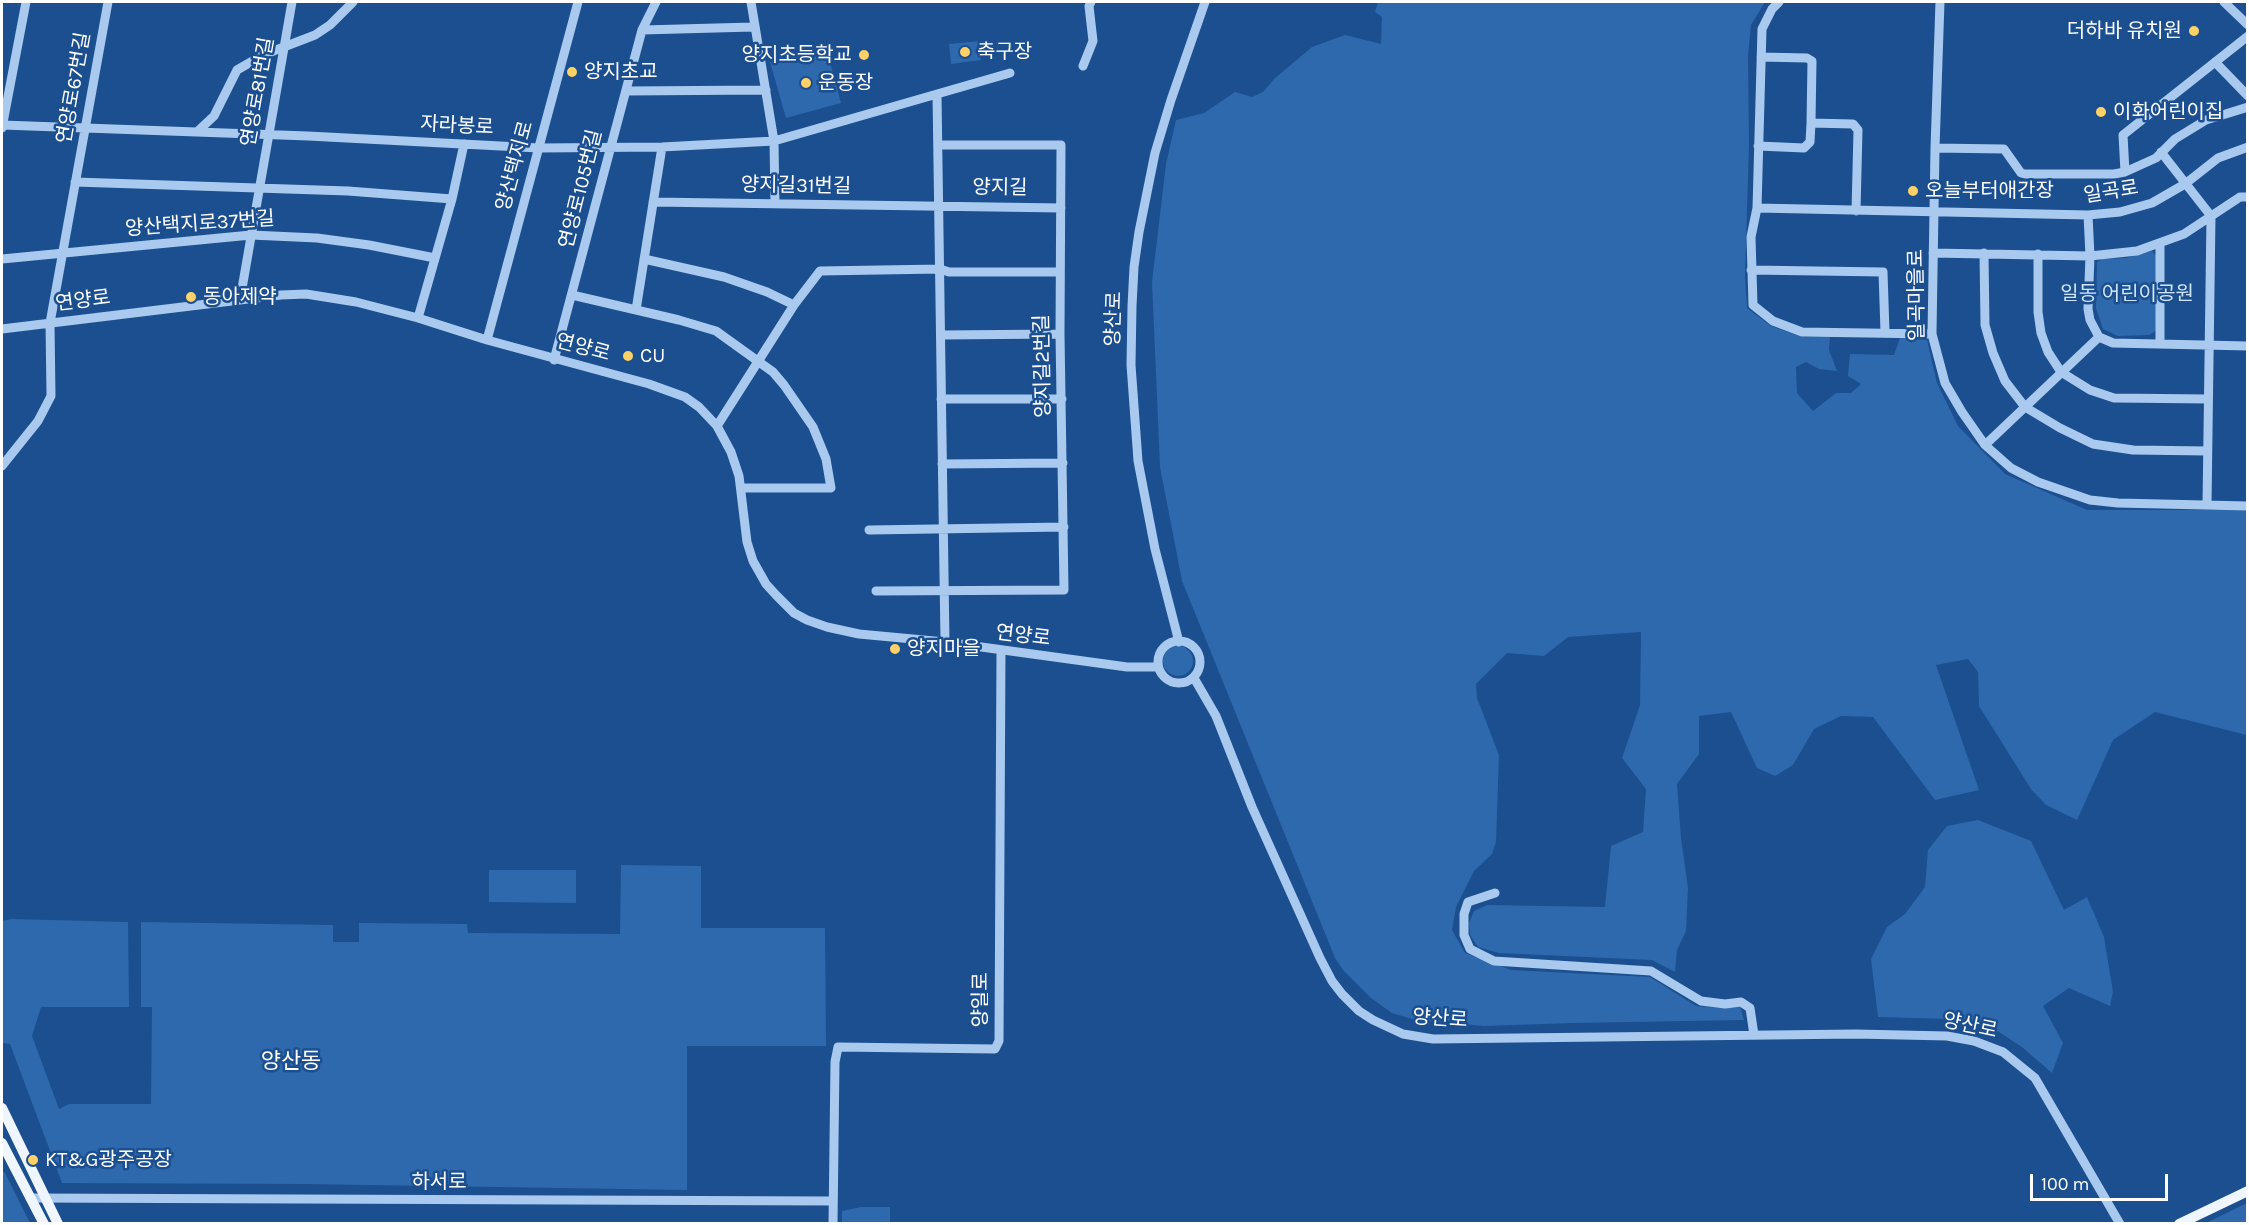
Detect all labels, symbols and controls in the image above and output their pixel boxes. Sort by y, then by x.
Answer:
place label: 더하바 유치원 [2067,19,2182,43]
marker: 더하바 유치원 [2187,24,2201,38]
street label: 연양로67번길 [52,30,96,146]
street label: 연양로81번길 [237,35,279,149]
place label: 축구장 [977,40,1032,64]
place label: 양지초등학교 [742,43,852,67]
marker: 축구장 [958,45,972,59]
marker: 양지초등학교 [857,48,871,62]
place label: 양지초교 [584,60,658,84]
marker: 양지초교 [565,65,579,79]
place label: 운동장 [818,71,873,95]
marker: 운동장 [799,76,813,90]
place label: 이화어린이집 [2113,100,2223,124]
marker: 이화어린이집 [2094,105,2108,119]
street label: 자라봉로 [420,112,494,140]
street label: 양산택지로 [492,118,538,214]
street label: 연양로105번길 [555,127,607,251]
street label: 양지길31번길 [741,173,851,199]
street label: 양지길 [972,176,1028,200]
street label: 일곡로 [2082,176,2140,208]
place label: 오늘부터애간장 [1925,179,2054,203]
marker: 오늘부터애간장 [1906,184,1920,198]
street label: 양산택지로37번길 [124,207,276,241]
street label: 일곡마을로 [1904,249,1930,341]
park label: 일동 어린이공원 [2060,282,2194,306]
place label: 동아제약 [203,285,277,309]
street label: 연양로 [54,286,112,316]
marker: 동아제약 [184,290,198,304]
street label: 양산로 [1101,291,1127,347]
street label: 양지길2번길 [1030,314,1056,418]
street label: 연양로 [553,329,613,367]
place label: CU [640,344,665,368]
marker: CU [621,349,635,363]
street label: 연양로 [994,621,1052,651]
place label: 양지마을 [907,637,981,661]
marker: 양지마을 [888,642,902,656]
street label: 양일로 [969,972,993,1028]
street label: 양산로 [1412,1005,1468,1033]
street label: 양산로 [1941,1009,1999,1043]
district label: 양산동 [261,1049,321,1075]
place label: KT&G광주공장 [45,1148,172,1172]
marker: KT&G광주공장 [26,1153,40,1167]
scale bar [2033,1162,2171,1200]
street label: 하서로 [411,1170,467,1194]
text: 100 m [2041,1173,2089,1195]

